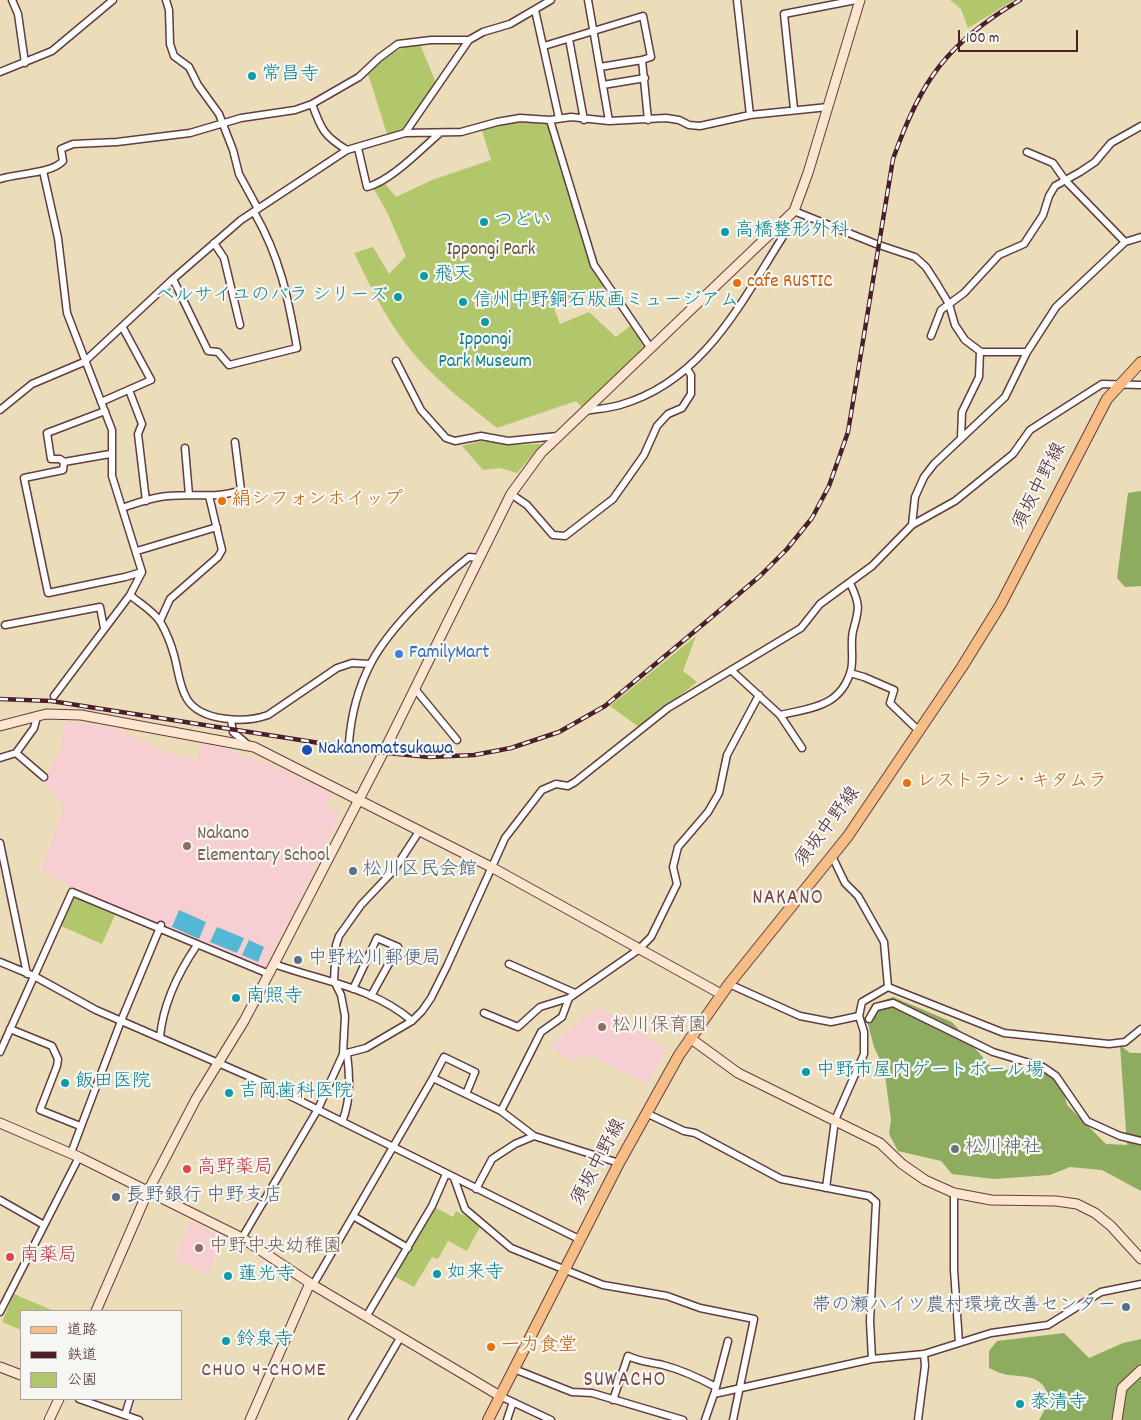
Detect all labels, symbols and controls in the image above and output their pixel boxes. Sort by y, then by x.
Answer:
scale bar [961,20,1081,52]
text: 100 m [966,28,999,50]
place label: 常昌寺 [262,65,319,87]
marker: 常昌寺 [246,70,258,82]
place label: つどい [494,211,551,233]
marker: つどい [478,216,490,228]
place label: 高橋整形外科 [735,221,849,243]
marker: 高橋整形外科 [719,226,731,238]
park label: Ippongi Park [446,240,536,262]
place label: 飛天 [434,265,472,287]
marker: 飛天 [418,270,430,282]
place label: cafe RUSTIC [747,272,833,294]
marker: cafe RUSTIC [731,277,743,289]
place label: ベルサイユのバラ シリーズ [156,286,388,308]
marker: ベルサイユのバラ シリーズ [392,291,404,303]
place label: 信州中野銅石版画ミュージアム [473,291,739,313]
marker: 信州中野銅石版画ミュージアム [457,296,469,308]
marker: Ippongi Park Museum [479,316,491,328]
place label: Ippongi Park Museum [438,330,532,374]
street label: 須坂中野線 [1009,440,1073,534]
place label: 絹シフォンホイップ [232,490,403,512]
marker: 絹シフォンホイップ [216,495,228,507]
place label: FamilyMart [409,643,489,665]
marker: FamilyMart [393,648,405,660]
place label: Nakanomatsukawa [318,739,453,761]
marker: Nakanomatsukawa [300,743,314,757]
place label: レストラン・キタムラ [917,772,1107,794]
marker: レストラン・キタムラ [901,777,913,789]
street label: 須坂中野線 [791,783,867,873]
place label: Nakano Elementary School [197,824,330,868]
marker: Nakano Elementary School [181,840,193,852]
place label: 松川区民会館 [363,860,477,882]
marker: 松川区民会館 [347,865,359,877]
district label: NAKANO [752,887,824,913]
place label: 中野松川郵便局 [308,949,441,971]
marker: 中野松川郵便局 [292,954,304,966]
place label: 南照寺 [246,987,303,1009]
marker: 南照寺 [230,992,242,1004]
place label: 松川保育園 [612,1016,707,1038]
marker: 松川保育園 [596,1021,608,1033]
place label: 中野市屋内ゲートボール場 [816,1061,1044,1083]
marker: 中野市屋内ゲートボール場 [800,1066,812,1078]
place label: 飯田医院 [75,1072,151,1094]
marker: 飯田医院 [59,1077,71,1089]
place label: 吉岡歯科医院 [239,1082,353,1104]
marker: 吉岡歯科医院 [223,1087,235,1099]
street label: 須坂中野線 [568,1116,632,1210]
place label: 松川神社 [965,1138,1041,1160]
marker: 松川神社 [949,1143,961,1155]
place label: 高野薬局 [197,1158,273,1180]
marker: 高野薬局 [181,1163,193,1175]
place label: 長野銀行 中野支店 [126,1186,282,1208]
marker: 長野銀行 中野支店 [110,1191,122,1203]
place label: 中野中央幼稚園 [209,1237,342,1259]
marker: 中野中央幼稚園 [193,1242,205,1254]
place label: 南薬局 [20,1246,77,1268]
marker: 南薬局 [4,1251,16,1263]
place label: 如来寺 [447,1263,504,1285]
place label: 蓮光寺 [238,1265,295,1287]
marker: 如来寺 [431,1268,443,1280]
marker: 蓮光寺 [222,1270,234,1282]
place label: 帯の瀬ハイツ農村環境改善センター [812,1296,1116,1318]
marker: 帯の瀬ハイツ農村環境改善センター [1120,1301,1132,1313]
legend [20,1310,182,1400]
text: 道路 [67,1320,97,1342]
place label: 鈴泉寺 [236,1330,293,1352]
marker: 鈴泉寺 [220,1335,232,1347]
place label: 一力食堂 [501,1336,577,1358]
marker: 一力食堂 [485,1341,497,1353]
text: 鉄道 [67,1345,97,1367]
district label: CHUO 4-CHOME [200,1360,328,1384]
district label: SUWACHO [583,1369,667,1395]
text: 公園 [67,1370,97,1392]
place label: 泰清寺 [1030,1393,1087,1415]
marker: 泰清寺 [1014,1398,1026,1410]

